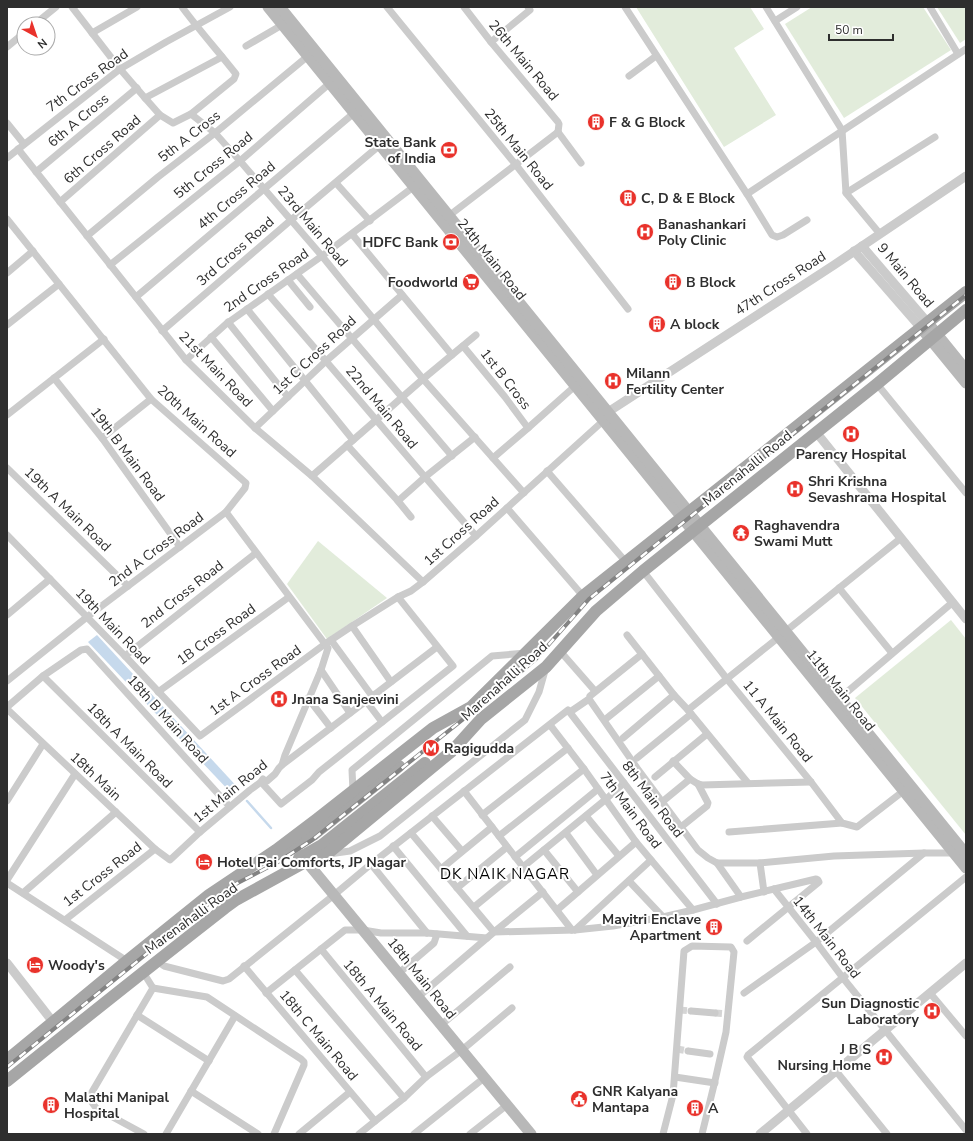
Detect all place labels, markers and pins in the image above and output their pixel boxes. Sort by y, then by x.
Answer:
building icon: F & G Block [586,112,606,132]
place label: F & G Block [609,113,685,132]
place label: State Bank of India [365,133,436,168]
bank icon: State Bank of India [439,140,459,160]
building icon: C, D & E Block [618,188,638,208]
place label: C, D & E Block [641,189,735,208]
place label: Banashankari Poly Clinic [658,215,746,250]
hospital icon: Banashankari Poly Clinic [635,222,655,242]
bank icon: HDFC Bank [441,232,461,252]
place label: HDFC Bank [363,233,438,252]
supermarket icon: Foodworld [461,272,481,292]
building icon: B Block [663,272,683,292]
place label: Foodworld [388,273,458,292]
place label: B Block [686,273,736,292]
building icon: A block [647,314,667,334]
place label: A block [670,315,720,334]
place label: Milann Fertility Center [626,364,724,399]
hospital icon: Milann Fertility Center [603,371,623,391]
hospital icon: Parency Hospital [841,424,861,444]
place label: Parency Hospital [796,445,907,464]
place label: Shri Krishna Sevashrama Hospital [808,472,947,507]
hospital icon: Shri Krishna Sevashrama Hospital [785,479,805,499]
place label: Raghavendra Swami Mutt [754,516,840,551]
temple icon: Raghavendra Swami Mutt [731,523,751,543]
hospital icon: Jnana Sanjeevini [269,689,289,709]
place label: Jnana Sanjeevini [291,690,399,709]
metro station icon: Ragigudda [421,738,441,758]
place label: Ragigudda [444,739,514,758]
hotel icon: Hotel Pai Comforts, JP Nagar [194,852,214,872]
place label: Hotel Pai Comforts, JP Nagar [217,853,406,872]
place label: Mayitri Enclave Apartment [602,910,702,945]
building icon: Mayitri Enclave Apartment [704,917,724,937]
hotel icon: Woody's [25,955,45,975]
place label: Woody's [48,956,105,975]
place label: Sun Diagnostic Laboratory [821,994,920,1029]
hospital icon: Sun Diagnostic Laboratory [922,1001,942,1021]
place label: J B S Nursing Home [777,1040,871,1075]
hospital icon: J B S Nursing Home [874,1047,894,1067]
place label: GNR Kalyana Mantapa [592,1082,678,1117]
place label: Malathi Manipal Hospital [64,1088,169,1123]
public building icon: GNR Kalyana Mantapa [569,1089,589,1109]
building icon: Malathi Manipal Hospital [41,1095,61,1115]
building icon: A [685,1098,705,1118]
place label: A [708,1099,719,1118]

